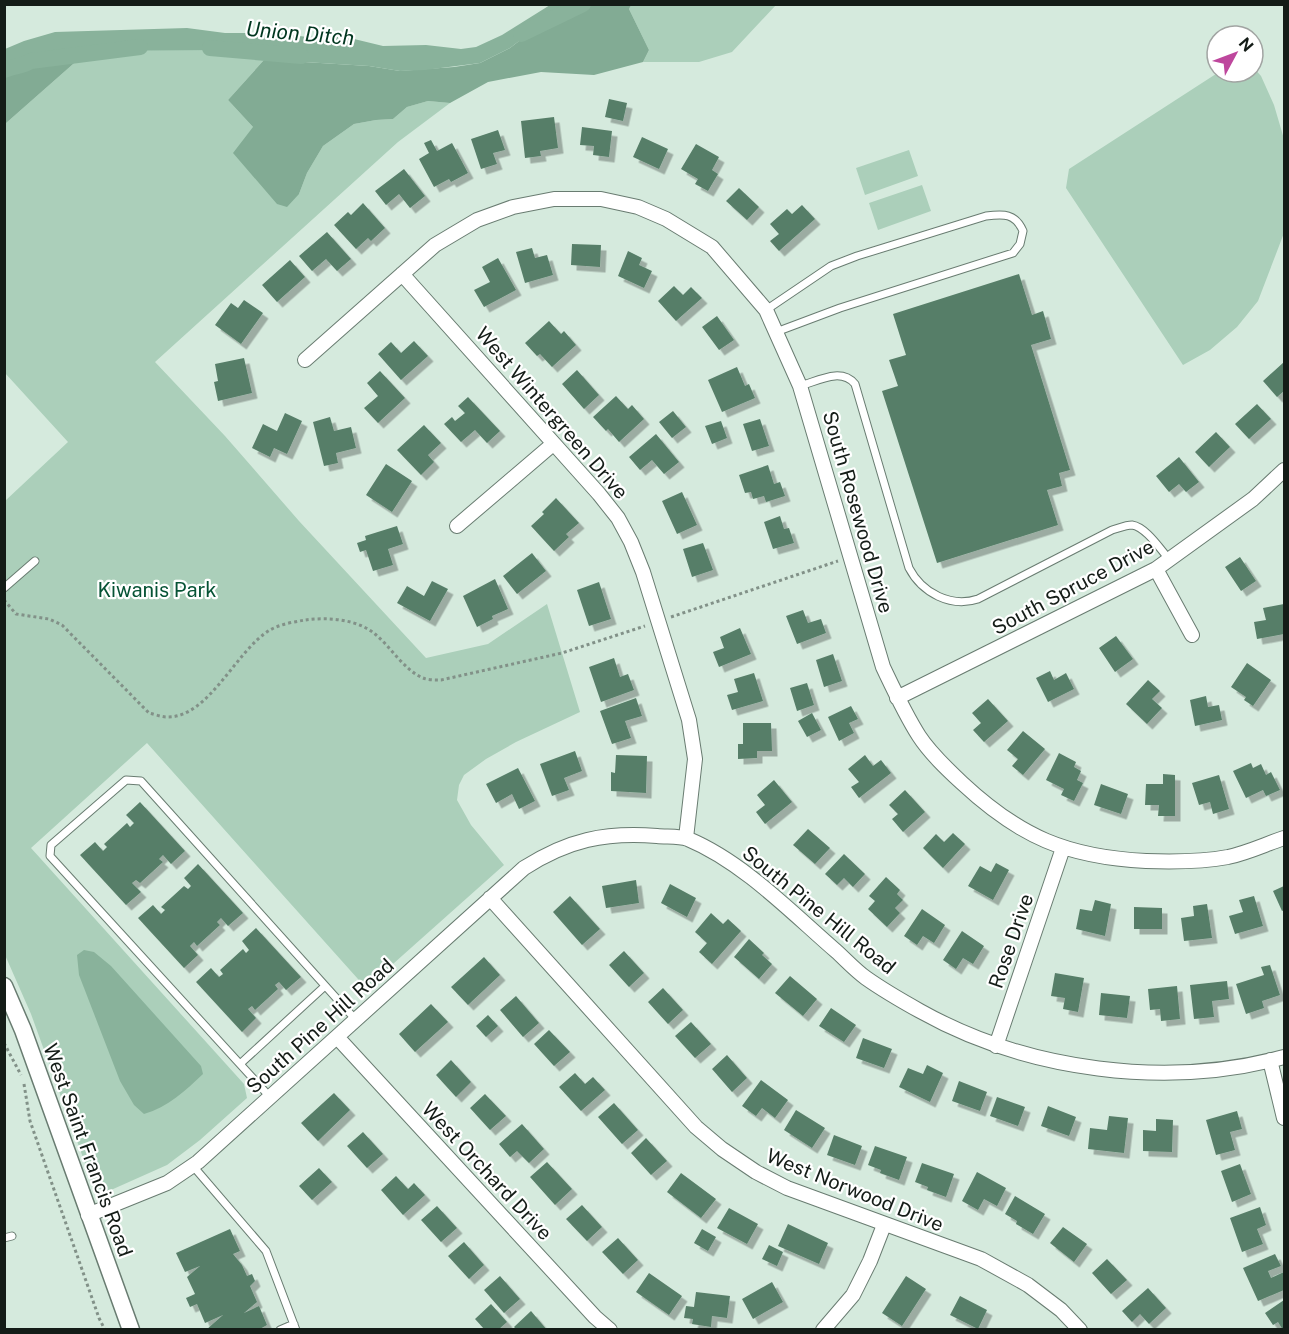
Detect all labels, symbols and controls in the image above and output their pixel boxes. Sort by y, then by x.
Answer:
water label: Union Ditch [245,16,355,50]
north arrow [1205,24,1265,84]
text: N [1235,34,1257,55]
street label: West Wintergreen Drive [471,322,633,504]
street label: South Rosewood Drive [818,408,898,616]
street label: South Spruce Drive [988,534,1158,640]
park label: Kiwanis Park [97,578,217,602]
street label: South Pine Hill Road [737,841,901,979]
street label: Rose Drive [984,891,1038,991]
street label: South Pine Hill Road [241,953,399,1099]
street label: West Saint Francis Road [38,1040,138,1260]
street label: West Orchard Drive [417,1097,557,1245]
street label: West Norwood Drive [763,1143,947,1237]

